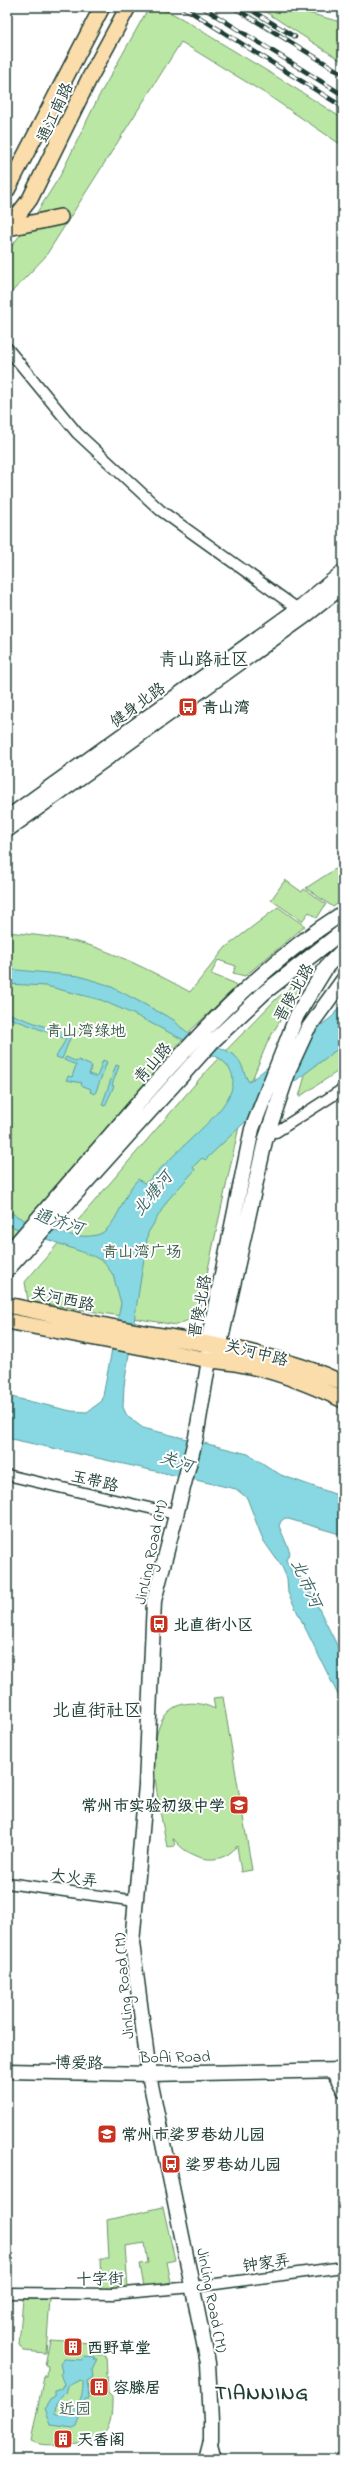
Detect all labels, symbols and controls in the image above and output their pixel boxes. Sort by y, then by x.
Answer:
street label: 通江南路 [31,79,80,147]
district label: 青山路社区 [159,648,249,674]
street label: 健身北路 [105,677,171,734]
bus stop icon: 青山湾 [177,696,199,718]
place label: 青山湾 [202,697,250,721]
street label: 晋陵北路 [269,959,321,1027]
park label: 青山湾绿地 [46,1020,126,1044]
street label: 青山路 [129,1037,178,1089]
water label: 北塘河 [127,1164,181,1222]
water label: 通济河 [30,1203,90,1243]
park label: 青山湾广场 [102,1241,182,1265]
street label: 晋陵北路 [184,1273,218,1340]
street label: 关河西路 [29,1282,96,1318]
street label: 关河中路 [223,1335,290,1373]
water label: 关河 [156,1445,199,1481]
street label: 玉带路 [68,1465,121,1499]
street label: JinLing Road (M) [129,1498,175,1607]
water label: 北市河 [284,1555,329,1615]
bus stop icon: 北直街小区 [148,1613,170,1635]
place label: 北直街小区 [173,1614,253,1638]
district label: 北直街社区 [52,1699,142,1725]
school or university icon: 常州市实验初级中学 [228,1794,250,1816]
place label: 常州市实验初级中学 [81,1795,225,1819]
street label: 大火弄 [48,1864,99,1894]
street label: JinLing Road (M) [108,1931,142,2040]
street label: BoAi Road [139,2045,211,2071]
street label: 博爱路 [55,2052,103,2076]
school or university icon: 常州市娑罗巷幼儿园 [96,2123,118,2145]
place label: 常州市娑罗巷幼儿园 [121,2124,265,2148]
bus stop icon: 娑罗巷幼儿园 [160,2153,182,2175]
place label: 娑罗巷幼儿园 [185,2154,281,2178]
street label: JinLing Road (M) [189,2246,233,2355]
street label: 钟家弄 [241,2249,292,2279]
street label: 十字街 [76,2268,124,2292]
building icon: 西野草堂 [62,2336,84,2358]
place label: 西野草堂 [87,2337,151,2361]
building icon: 容滕居 [88,2376,110,2398]
place label: 容滕居 [113,2377,161,2401]
district label: TIANNING [215,2380,309,2409]
park label: 近园 [59,2398,91,2422]
building icon: 天香阁 [52,2428,74,2450]
place label: 天香阁 [77,2429,125,2453]

